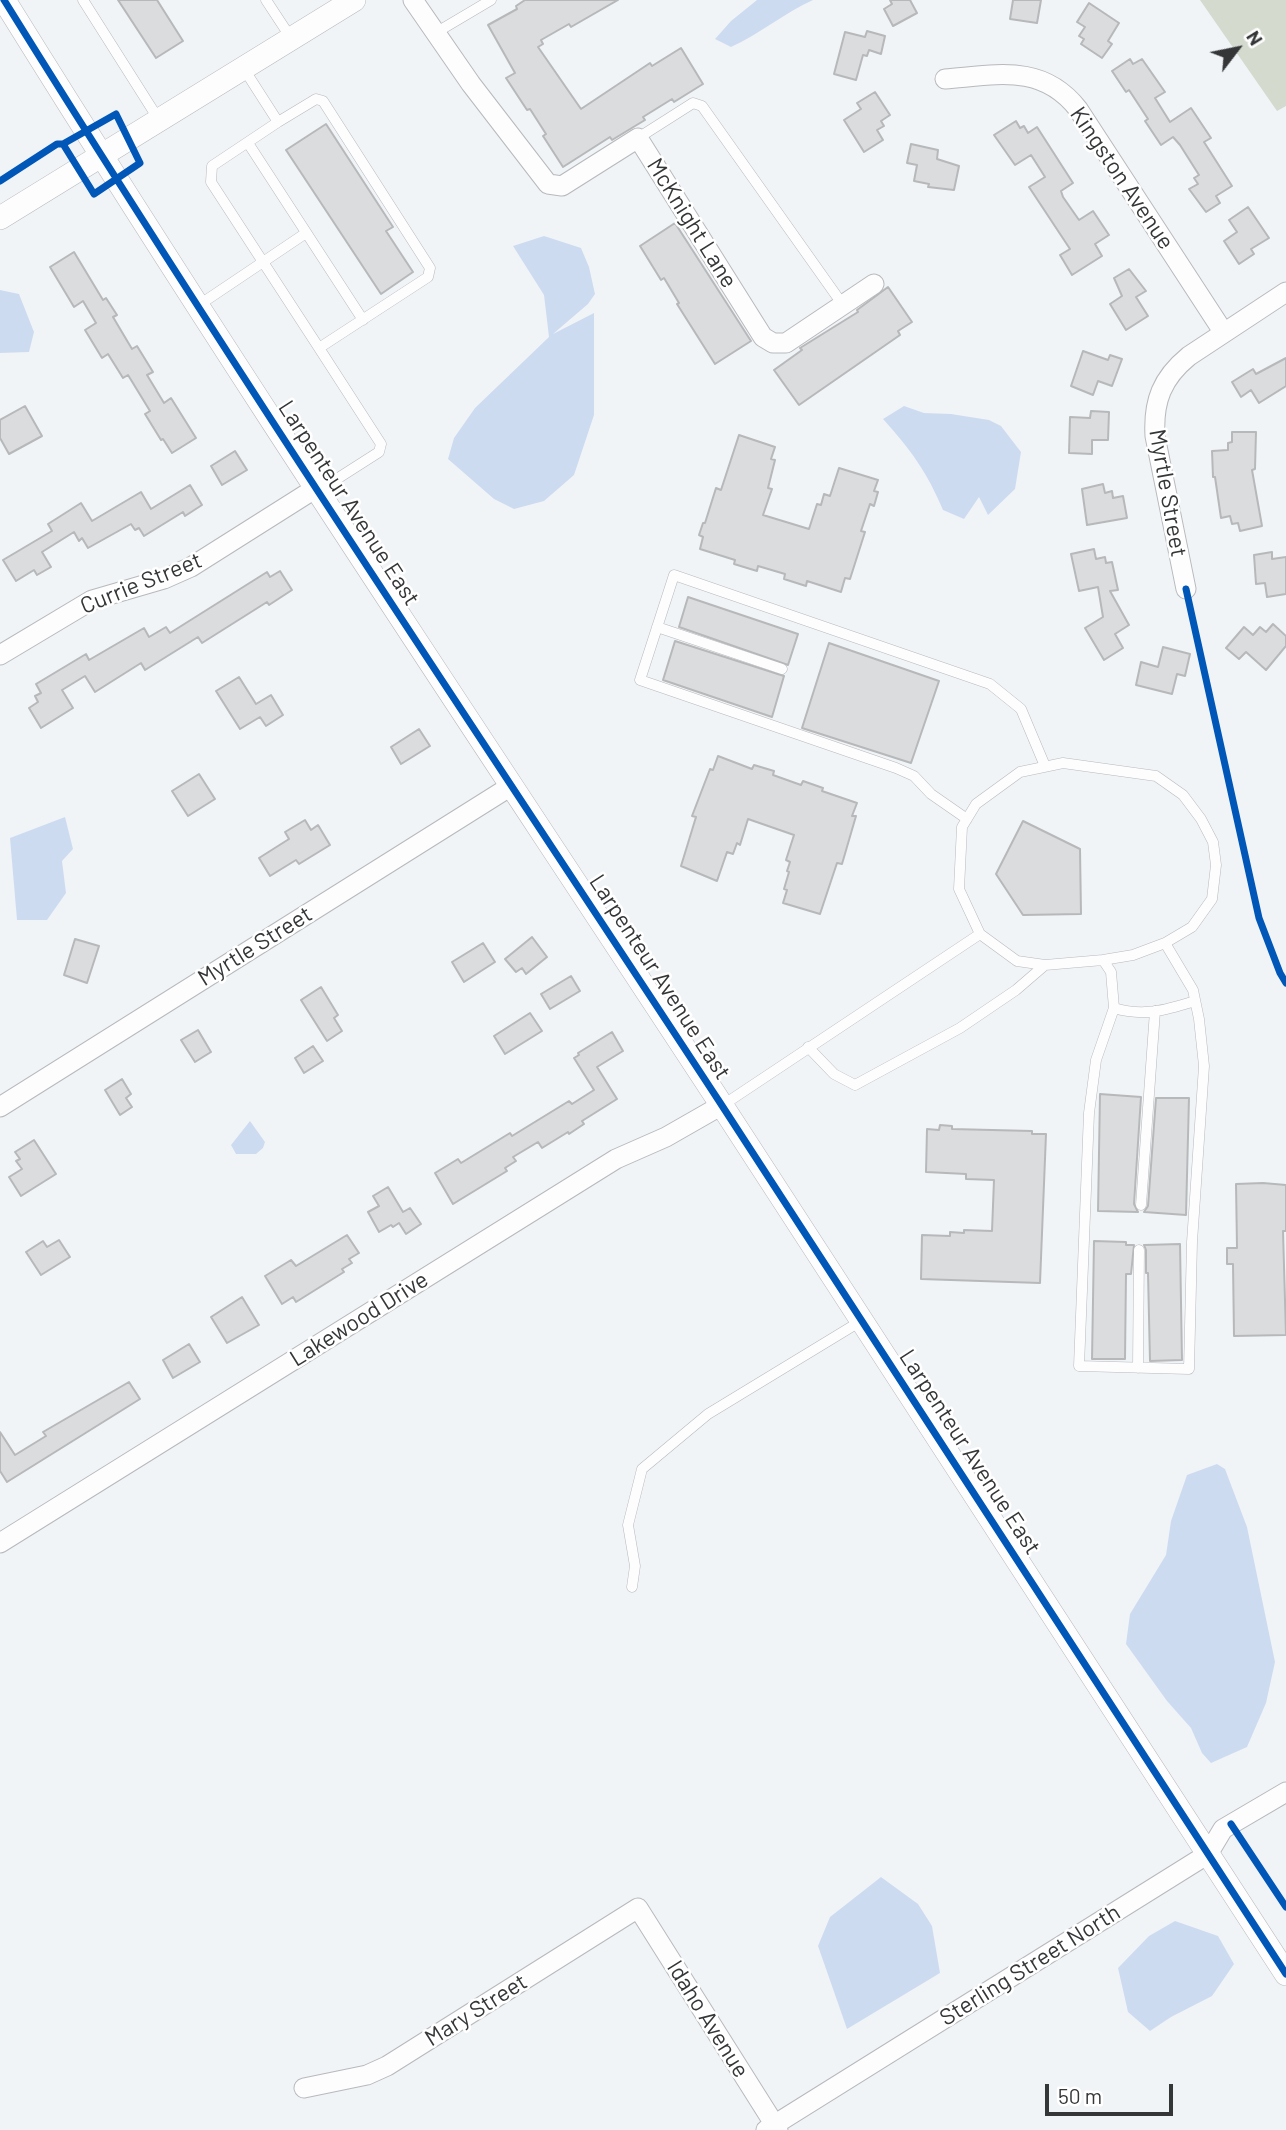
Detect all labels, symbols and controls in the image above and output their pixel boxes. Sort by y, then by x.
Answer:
north arrow [1202,14,1272,84]
text: N [1242,26,1268,49]
street label: Kingston Avenue [1064,101,1180,255]
street label: McKnight Lane [641,153,743,293]
street label: Larpenteur Avenue East [272,395,426,611]
street label: Myrtle Street [1143,427,1193,559]
street label: Currie Street [76,546,206,620]
street label: Larpenteur Avenue East [583,869,737,1085]
street label: Myrtle Street [193,900,317,992]
street label: Lakewood Drive [285,1266,433,1372]
street label: Larpenteur Avenue East [893,1344,1047,1560]
street label: Sterling Street North [935,1898,1125,2032]
street label: Idaho Avenue [661,1955,755,2083]
street label: Mary Street [420,1968,532,2052]
scale bar [1048,2070,1176,2114]
text: 50 m [1058,2083,1102,2108]

